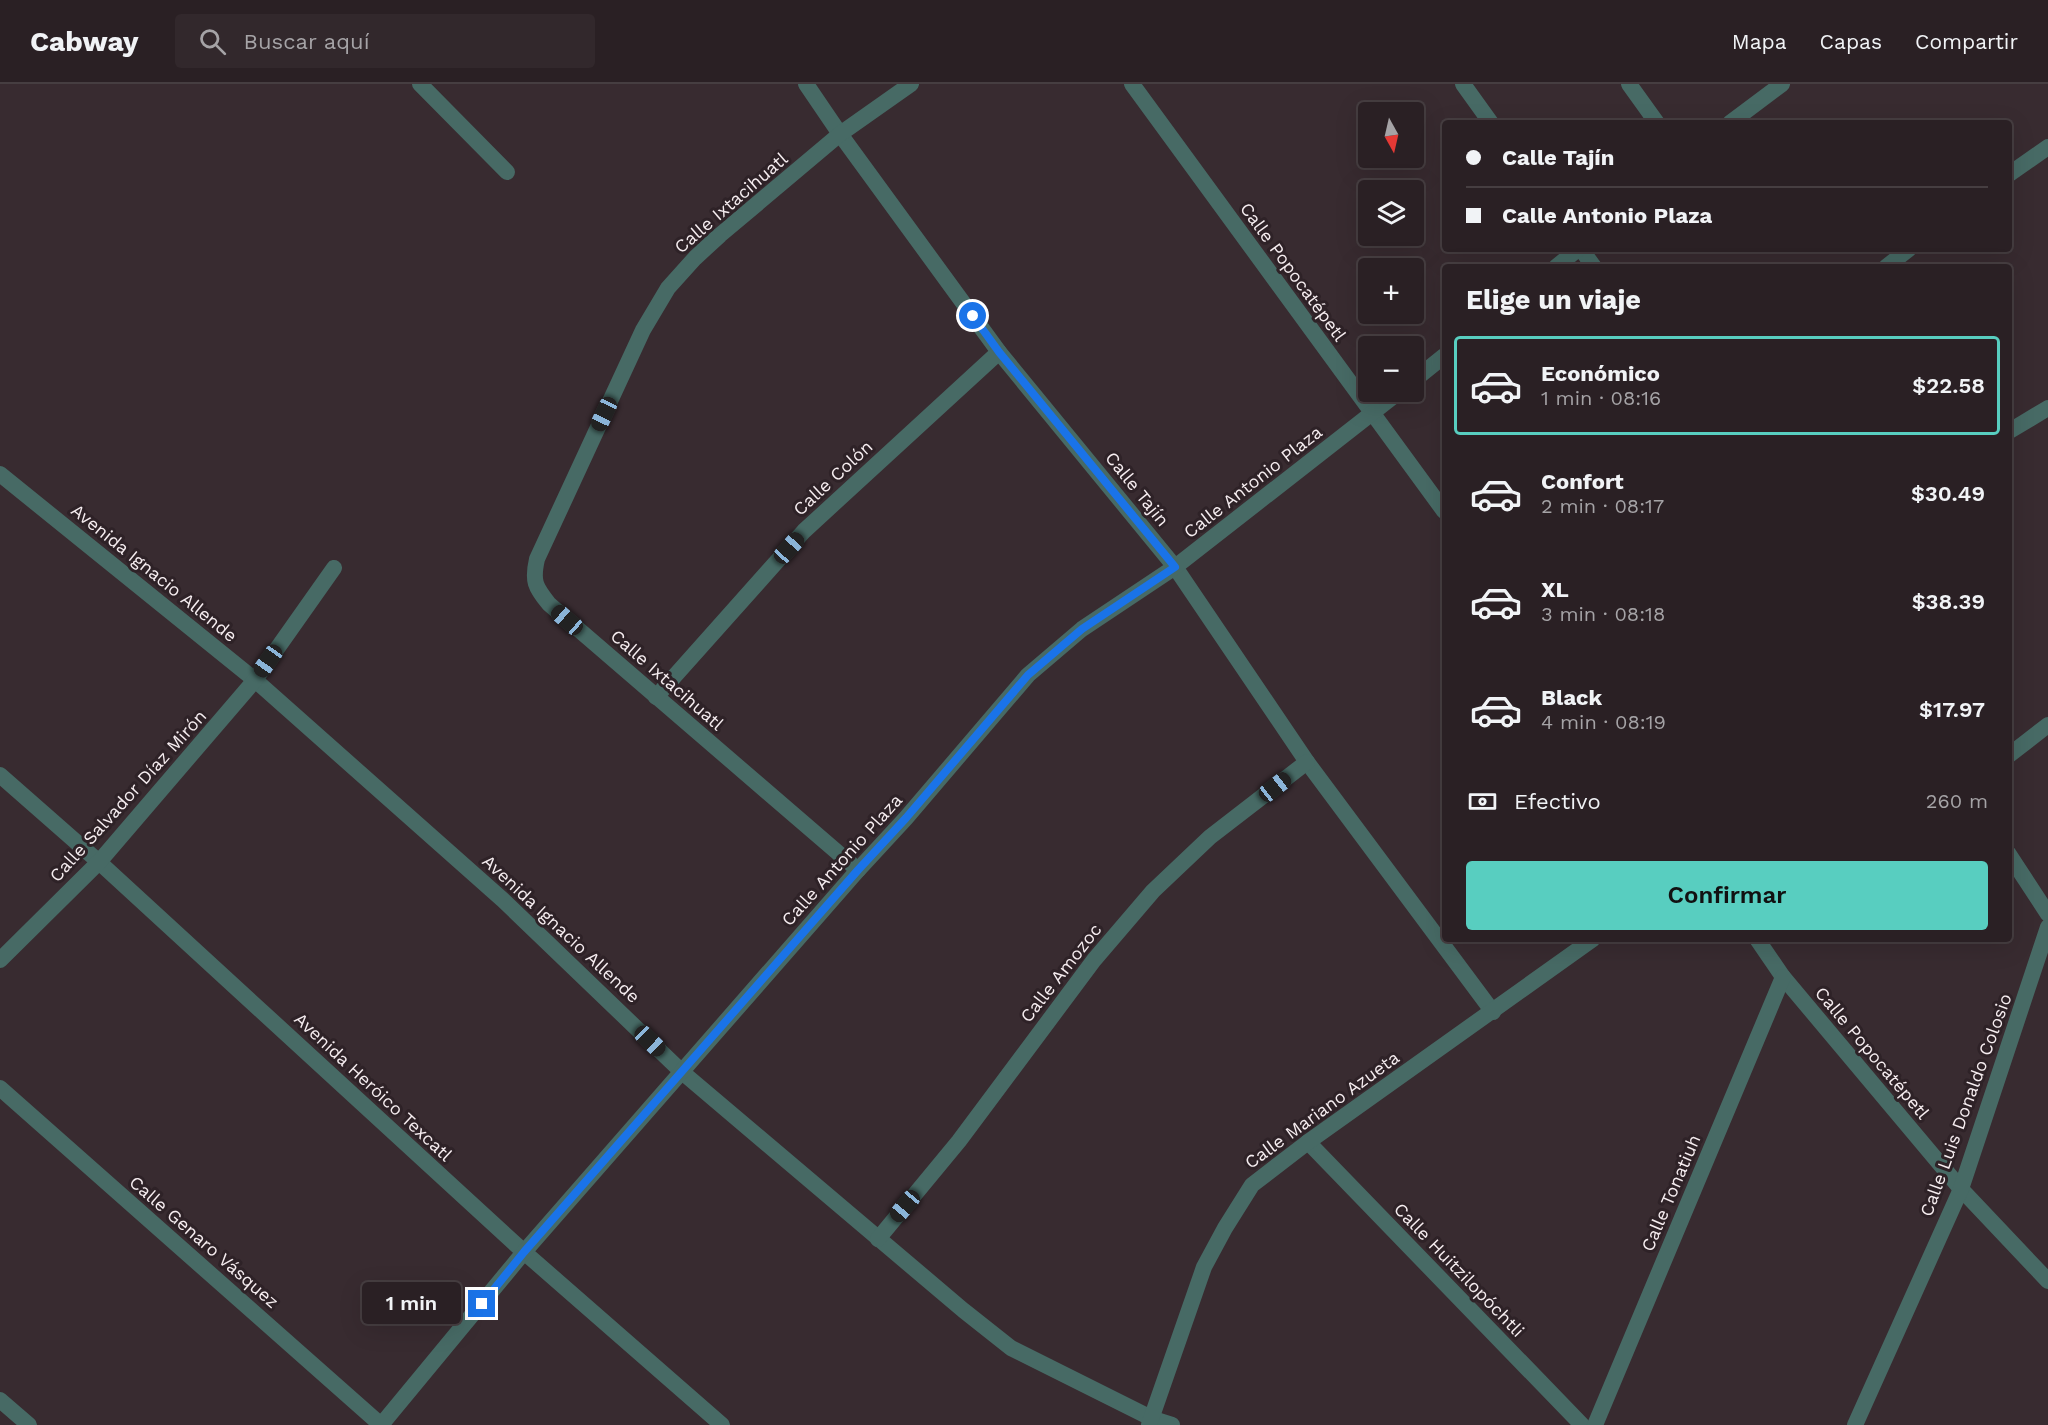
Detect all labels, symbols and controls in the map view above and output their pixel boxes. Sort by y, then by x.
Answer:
search box [175,14,595,68]
text: Cabway [30,25,139,58]
icon: search [196,25,229,58]
text: Buscar aquí [244,29,370,54]
text: Mapa [1732,29,1787,54]
text: Capas [1820,29,1882,54]
text: Compartir [1915,29,2018,54]
north arrow [1358,102,1424,168]
map controls [1358,102,1424,402]
text: Calle Tajín [1502,145,1614,170]
street label: Calle Ixtacihuatl [670,148,792,257]
button: layers [1358,180,1424,246]
street label: Calle Popocatépetl [1236,198,1351,345]
text: Calle Antonio Plaza [1502,203,1712,228]
button: + [1358,258,1424,324]
text: Elige un viaje [1466,284,1641,316]
route start [959,302,986,329]
button: − [1358,336,1424,402]
icon: car [1469,359,1523,413]
text: Económico [1541,361,1660,386]
text: $22.58 [1912,373,1985,398]
text: 1 min · 08:16 [1541,386,1661,410]
car [588,394,620,434]
street label: Calle Antonio Plaza [1179,421,1326,542]
street label: Calle Colón [789,436,877,520]
street label: Calle Tajín [1101,447,1174,530]
icon: car [1469,467,1523,521]
text: Confort [1541,469,1624,494]
text: $30.49 [1911,481,1985,506]
text: 2 min · 08:17 [1541,494,1664,518]
street label: Avenida Ignacio Allende [67,499,242,646]
car [770,529,808,567]
icon: car [1469,575,1523,629]
text: XL [1541,577,1569,602]
text: $38.39 [1912,589,1985,614]
car [548,601,586,639]
text: 3 min · 08:18 [1541,602,1665,626]
street label: Calle Ixtacihuatl [607,625,728,735]
car [250,641,286,681]
icon: car [1469,683,1523,737]
text: Black [1541,685,1602,710]
text: $17.97 [1919,697,1985,722]
street label: Calle Salvador Díaz Mirón [45,705,210,886]
text: 4 min · 08:19 [1541,710,1666,734]
car [1255,769,1295,805]
icon: cash [1466,785,1499,818]
street label: Calle Antonio Plaza [777,789,906,930]
text: Efectivo [1514,789,1601,814]
text: 260 m [1926,789,1988,813]
street label: Avenida Ignacio Allende [478,850,644,1007]
button: Confirmar [1466,861,1988,930]
street label: Calle Amozoc [1016,919,1106,1026]
street label: Calle Popocatépetl [1811,982,1934,1123]
street label: Calle Luis Donaldo Colosio [1915,991,2016,1219]
street label: Avenida Heróico Texcatl [290,1008,457,1166]
car [631,1022,669,1060]
street label: Calle Mariano Azueta [1240,1047,1403,1173]
street label: Calle Tonatiuh [1636,1131,1705,1254]
street label: Calle Genaro Vásquez [125,1171,283,1312]
car [887,1186,923,1226]
street label: Calle Huitzilopóchtli [1390,1198,1529,1341]
callout: 1 min [362,1283,461,1325]
route end [468,1290,495,1317]
text: 1 min [386,1291,437,1315]

